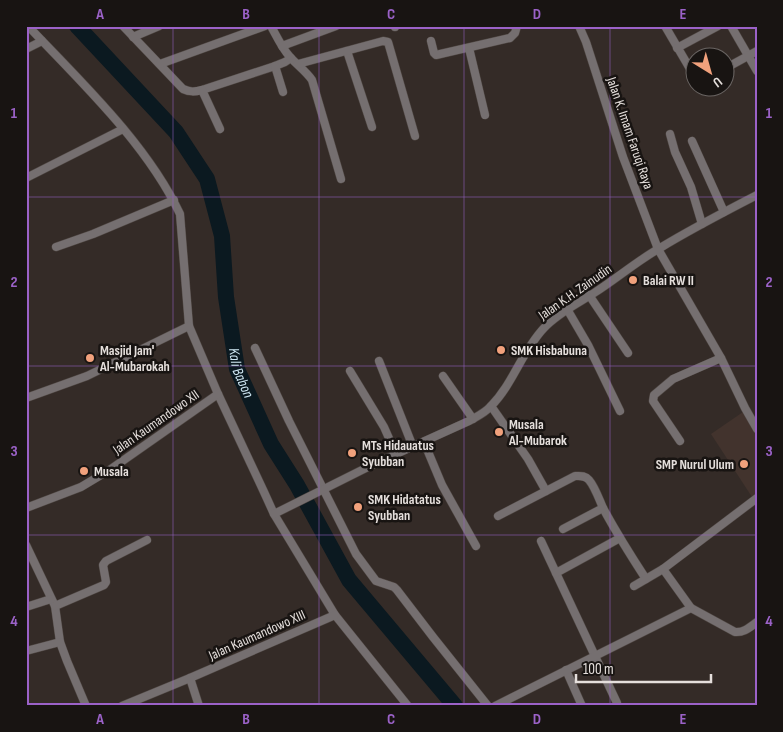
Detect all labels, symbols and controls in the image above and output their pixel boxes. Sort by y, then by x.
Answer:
text: A [95,5,104,24]
text: B [242,5,250,24]
text: C [387,5,395,24]
text: D [533,5,541,24]
text: E [680,5,687,24]
north arrow [686,48,736,98]
text: U [709,73,726,91]
street label: Jalan K. Imam Faruqi Raya [603,74,657,191]
text: 1 [11,104,18,123]
text: 1 [766,104,773,123]
street label: Jalan K.H. Zainudin [534,260,615,324]
place label: Balai RW II [643,272,694,289]
text: 2 [10,273,18,292]
text: 2 [765,273,773,292]
marker: Balai RW II [627,274,639,286]
place label: Masjid Jam' Al-Mubarokah [99,342,170,375]
place label: SMK Hisbabuna [511,342,587,359]
marker: SMK Hisbabuna [495,344,507,356]
water label: Kali Babon [224,347,258,401]
marker: Masjid Jam' Al-Mubarokah [84,352,96,364]
street label: Jalan Kaumandowo XII [109,386,202,459]
place label: Musala Al-Mubarok [508,416,567,449]
marker: Musala Al-Mubarok [493,426,505,438]
place label: MTs Hidauatus Syubban [362,437,434,470]
text: 3 [10,442,18,461]
text: 3 [765,442,773,461]
marker: MTs Hidauatus Syubban [346,447,358,459]
place label: SMP Nurul Ulum [656,456,734,473]
marker: SMP Nurul Ulum [738,458,750,470]
place label: Musala [94,463,129,480]
marker: Musala [78,465,90,477]
place label: SMK Hidatatus Syubban [368,491,441,524]
marker: SMK Hidatatus Syubban [352,501,364,513]
street label: Jalan Kaumandowo XIII [205,606,308,664]
text: 4 [10,612,18,631]
text: 4 [765,612,773,631]
scale bar [576,652,710,684]
text: 100 m [583,660,614,679]
text: A [95,710,104,729]
text: B [242,710,250,729]
text: C [387,710,395,729]
text: D [533,710,541,729]
text: E [680,710,687,729]

